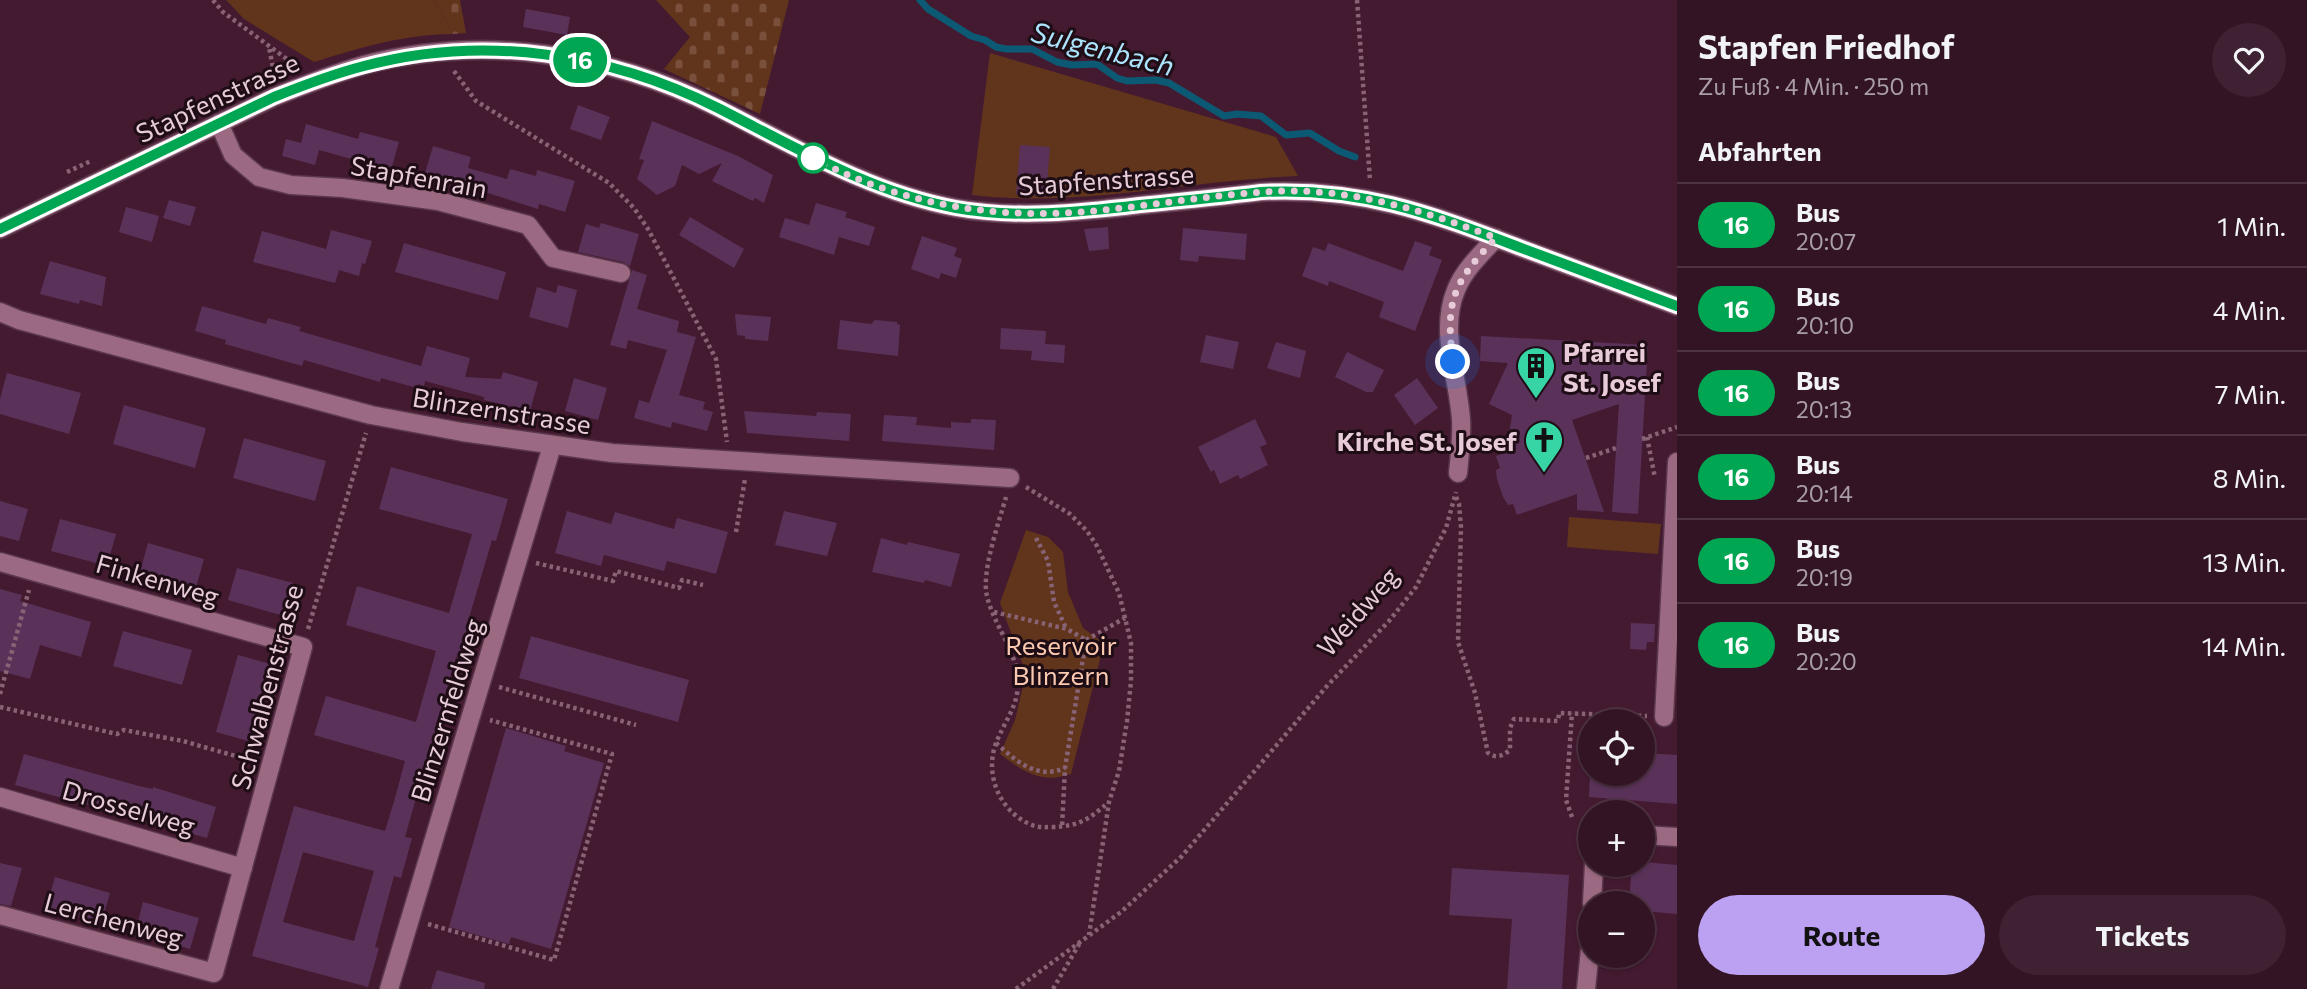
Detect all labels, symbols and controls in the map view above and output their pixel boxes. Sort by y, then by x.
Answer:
water label: Sulgenbach [1028,14,1178,82]
button: heart [2212,23,2286,97]
text: Stapfen Friedhof [1698,25,1954,66]
line badge: 16 [548,37,612,83]
text: 16 [567,45,593,74]
street label: Stapfenstrasse [131,46,303,148]
text: Zu Fuß · 4 Min. · 250 m [1698,72,1929,100]
text: Abfahrten [1698,135,1821,166]
unlabelled marker [798,143,828,173]
street label: Stapfenrain [348,149,490,203]
street label: Stapfenstrasse [1017,157,1195,201]
text: Bus [1796,196,1840,227]
text: 16 [1724,210,1749,239]
text: 1 Min. [2217,210,2286,241]
text: 20:07 [1796,227,1856,255]
text: Bus [1796,280,1840,311]
text: 16 [1724,294,1749,323]
text: 4 Min. [2213,294,2286,325]
text: 20:10 [1796,311,1854,339]
place label: Pfarrei St. Josef [1563,336,1661,397]
your location [1435,344,1470,379]
building icon: Pfarrei St. Josef [1515,345,1557,400]
text: Bus [1796,364,1840,395]
text: 16 [1724,378,1749,407]
text: 7 Min. [2215,378,2286,409]
street label: Blinzernstrasse [411,381,593,439]
text: 20:13 [1796,395,1852,423]
church icon: Kirche St. Josef [1523,419,1565,474]
place label: Kirche St. Josef [1337,425,1517,456]
text: Bus [1796,448,1840,479]
text: 16 [1724,462,1749,491]
text: 8 Min. [2213,462,2286,493]
text: 20:14 [1796,479,1853,507]
text: Bus [1796,532,1840,563]
text: 16 [1724,546,1749,575]
text: 13 Min. [2202,546,2286,577]
street label: Finkenweg [93,547,223,611]
street label: Weidweg [1310,560,1404,662]
text: 20:19 [1796,563,1853,591]
street label: Schwalbenstrasse [224,581,308,793]
street label: Blinzernfeldweg [403,615,489,805]
text: Bus [1796,616,1840,647]
park label: Reservoir Blinzern [1005,629,1117,690]
text: 16 [1724,630,1749,659]
text: 14 Min. [2202,630,2286,661]
text: 20:20 [1796,647,1857,675]
map controls [1578,709,1655,968]
button: locate [1578,709,1655,786]
street label: Drosselweg [59,773,199,841]
button: + [1578,800,1655,877]
street label: Lerchenweg [41,886,187,952]
button: − [1578,891,1655,968]
button: Route [1698,895,1985,975]
button: Tickets [1999,895,2286,975]

